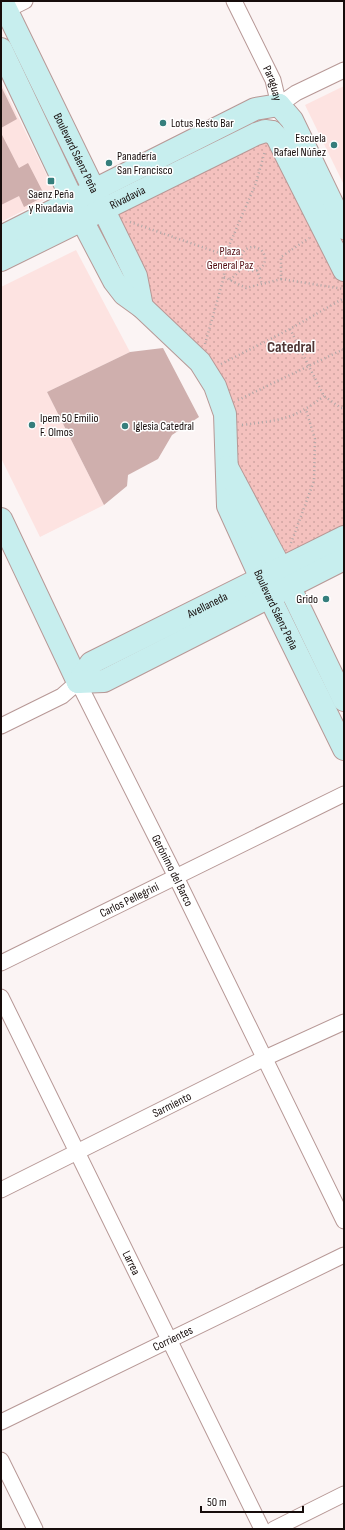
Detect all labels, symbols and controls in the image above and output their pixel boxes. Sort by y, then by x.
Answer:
street label: Paraguay [259,63,285,103]
street label: Boulevard Sáenz Peña [50,110,102,196]
place label: Lotus Resto Bar [171,116,234,131]
marker: Lotus Resto Bar [158,118,168,128]
place label: Escuela Rafael Núñez [274,131,327,160]
marker: Escuela Rafael Núñez [329,140,339,150]
place label: Panadería San Francisco [117,149,172,178]
marker: Panadería San Francisco [104,158,114,168]
marker: Saenz Peña y Rivadavia [46,176,56,186]
street label: Rivadavia [107,182,148,213]
place label: Saenz Peña y Rivadavia [28,187,74,216]
park label: Plaza General Paz [207,244,254,273]
district label: Catedral [267,338,315,357]
place label: Ipem 50 Emilio F. Olmos [40,411,98,440]
place label: Iglesia Catedral [133,419,194,434]
marker: Ipem 50 Emilio F. Olmos [27,420,37,430]
marker: Iglesia Catedral [120,421,130,431]
street label: Boulevard Sáenz Peña [250,567,302,653]
street label: Avellaneda [184,589,230,622]
place label: Grido [296,592,318,607]
marker: Grido [321,594,331,604]
street label: Gerónimo del Barco [148,832,197,909]
street label: Carlos Pellegrini [97,879,161,921]
street label: Sarmiento [150,1089,194,1121]
street label: Larrea [119,1248,144,1278]
street label: Corrientes [150,1322,195,1354]
scale bar [201,1488,303,1514]
text: 50 m [207,1495,227,1510]

